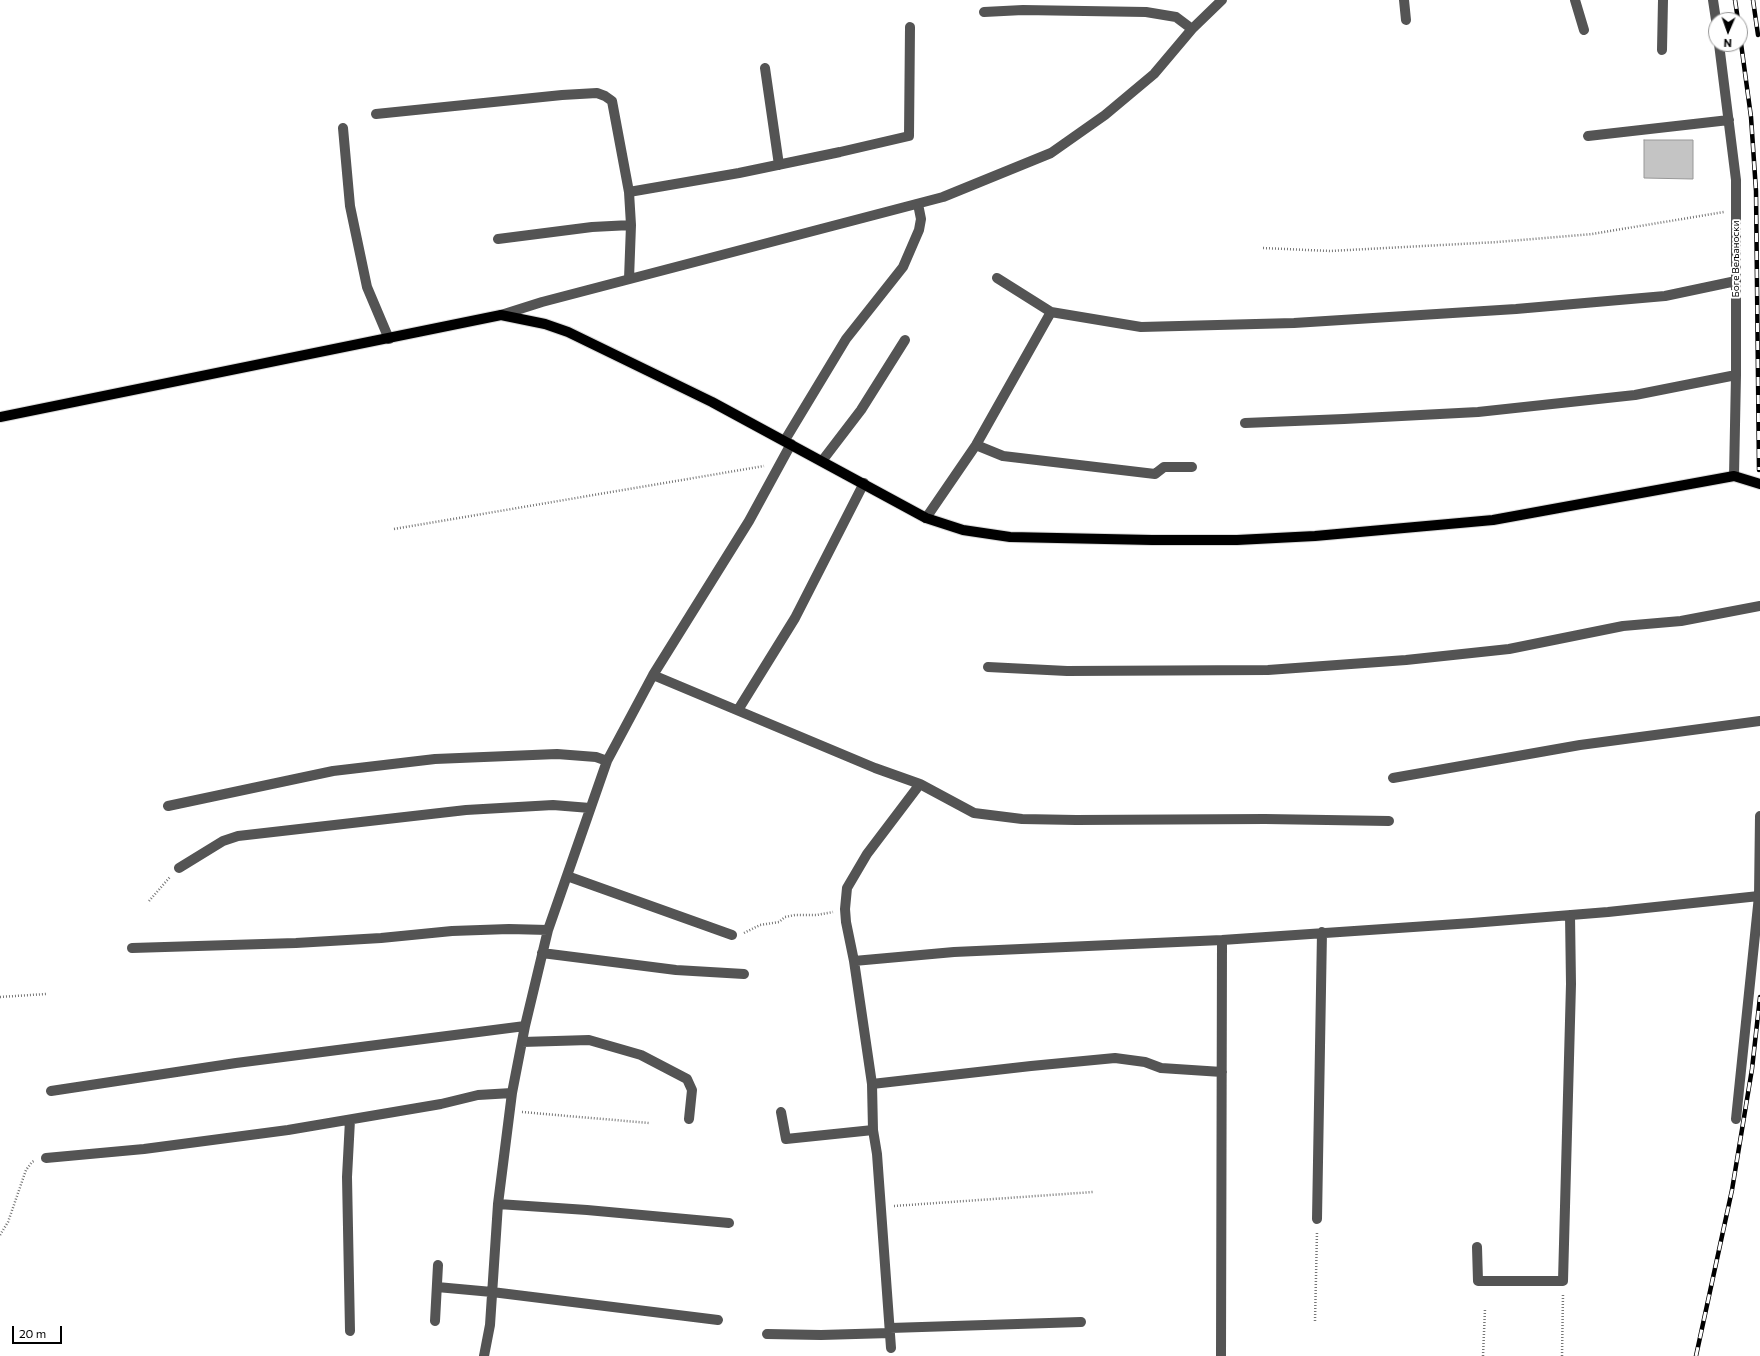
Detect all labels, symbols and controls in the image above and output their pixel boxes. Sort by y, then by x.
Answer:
north arrow [1708,12,1748,52]
text: N [1723,37,1732,50]
street label: Боге Вељаноски [1730,221,1742,297]
scale bar [14,1318,64,1344]
text: 20 m [19,1326,46,1340]

